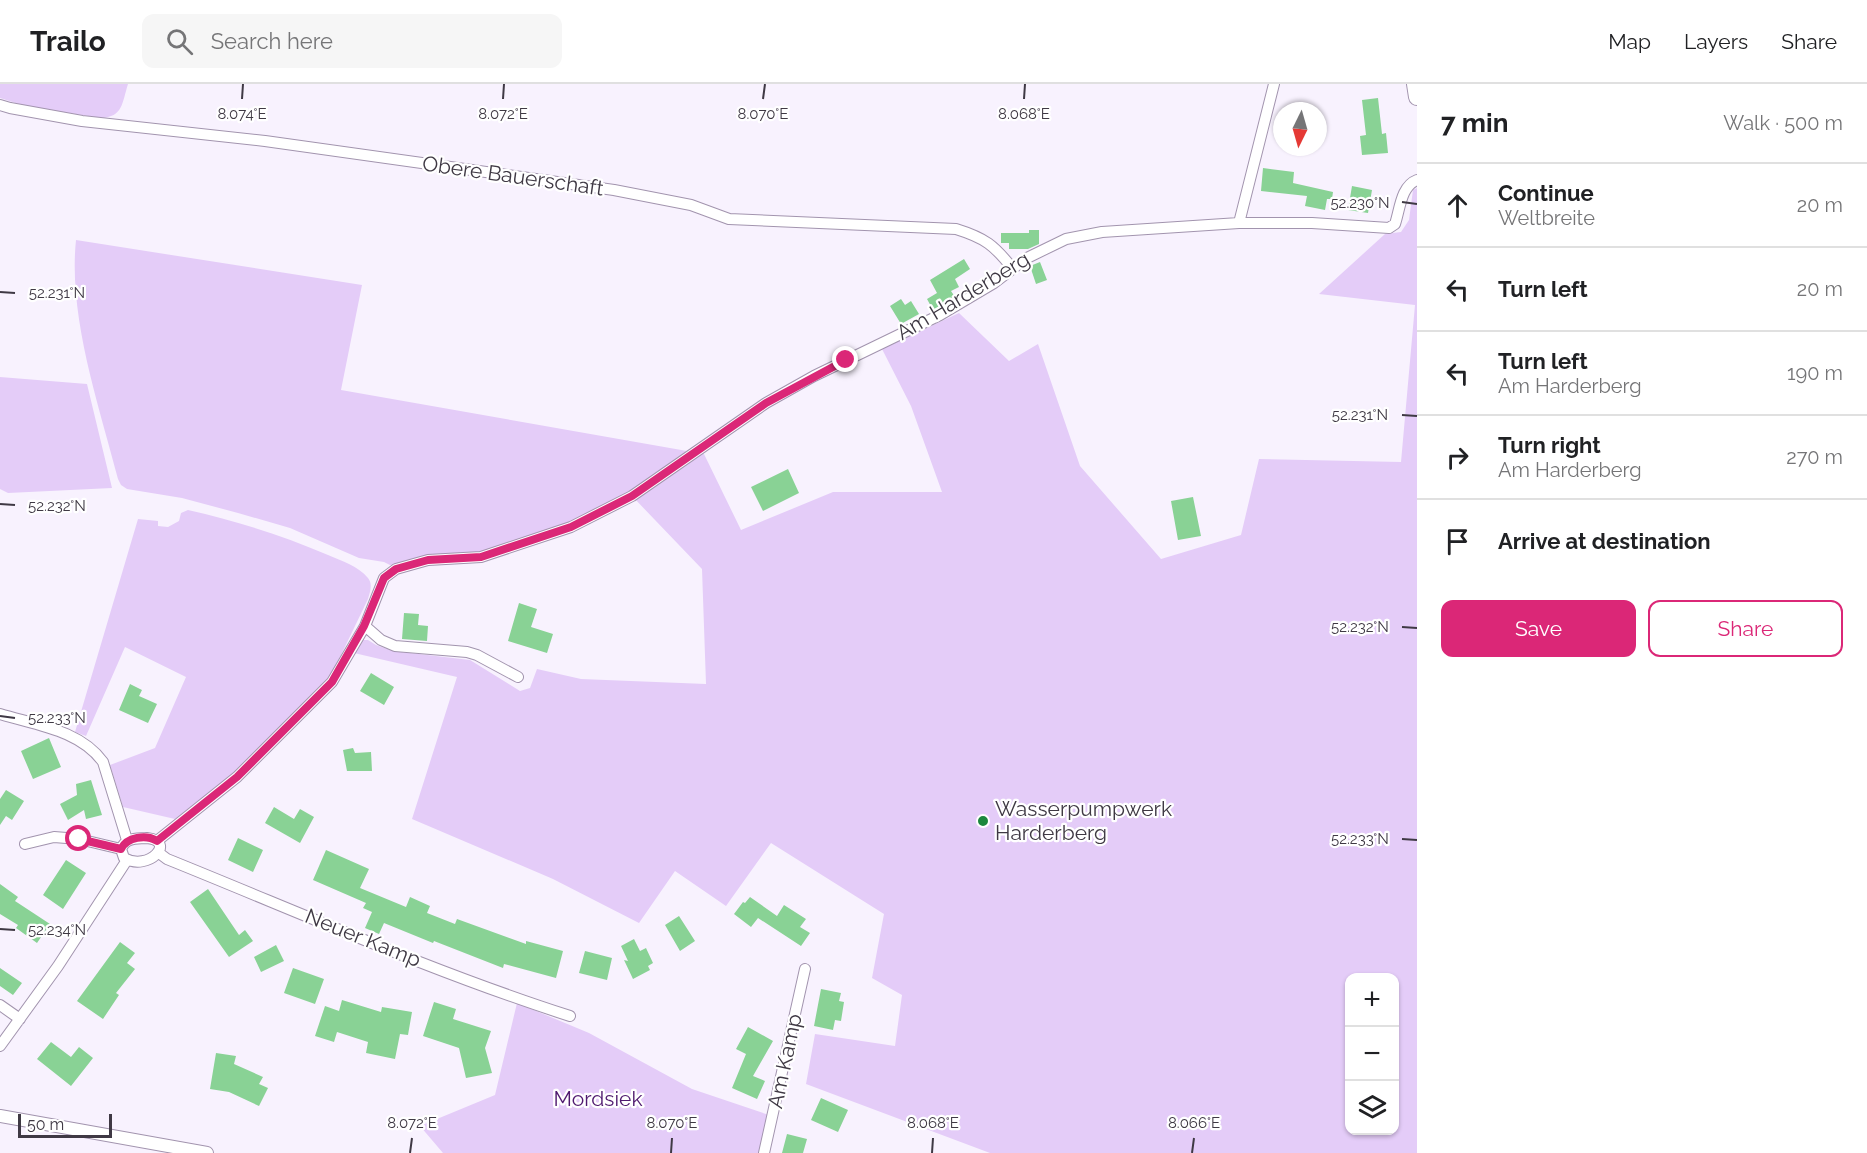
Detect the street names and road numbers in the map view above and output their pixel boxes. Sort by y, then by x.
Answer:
street label: Obere Bauerschaft [421,150,605,201]
street label: Am Harderberg [892,246,1034,345]
street label: Neuer Kamp [302,903,425,972]
street label: Am Kamp [762,1011,807,1110]

